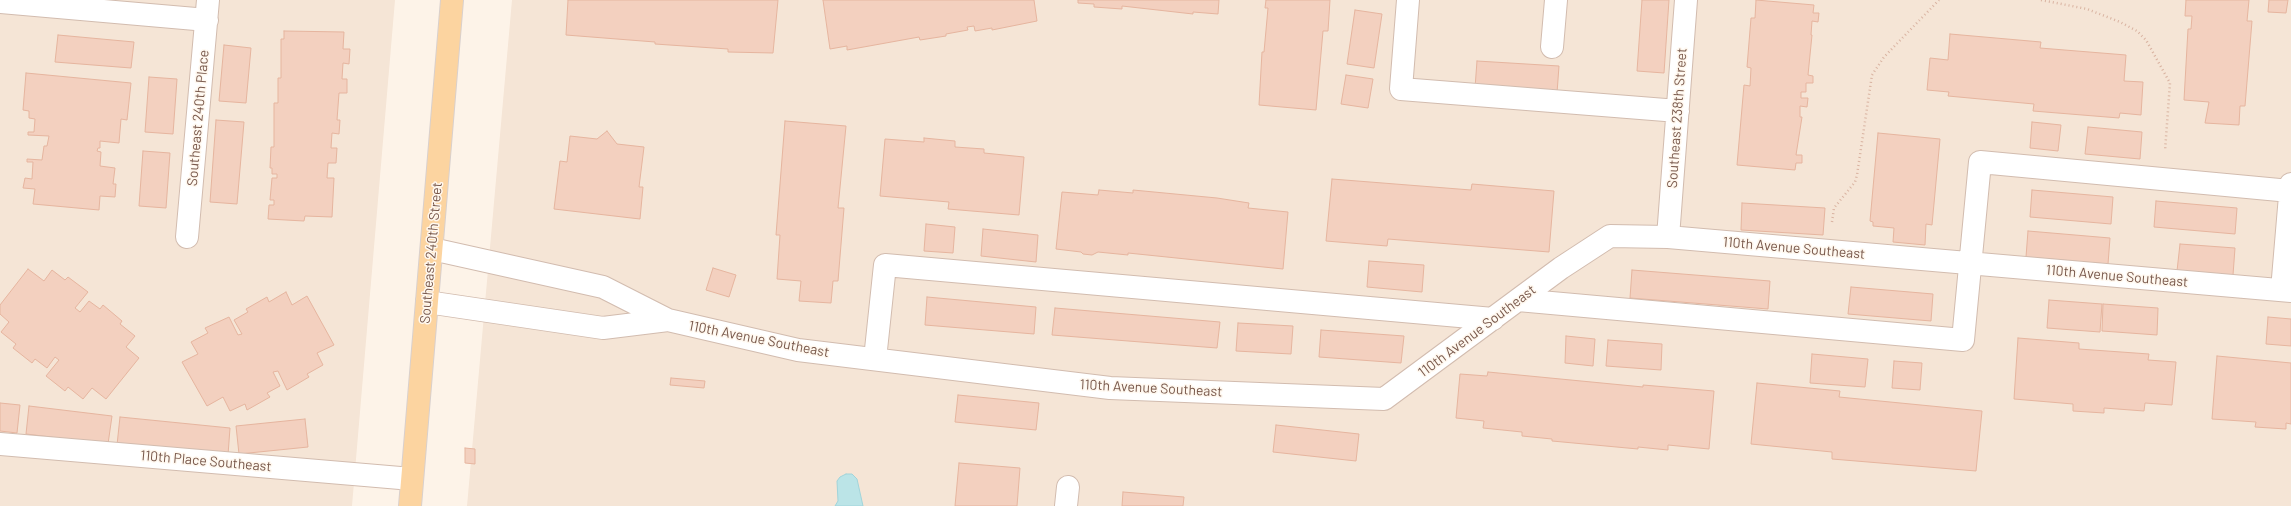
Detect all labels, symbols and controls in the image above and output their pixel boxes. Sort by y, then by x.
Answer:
street label: Southeast 238th Street [1664,47,1690,189]
street label: Southeast 240th Place [184,49,212,187]
street label: Southeast 240th Street [416,182,446,324]
street label: 110th Avenue Southeast [1722,233,1866,263]
street label: 110th Avenue Southeast [2045,261,2189,291]
street label: 110th Avenue Southeast [1415,281,1539,381]
street label: 110th Avenue Southeast [687,317,831,361]
street label: 110th Avenue Southeast [1079,376,1223,400]
street label: 110th Place Southeast [140,447,272,475]

